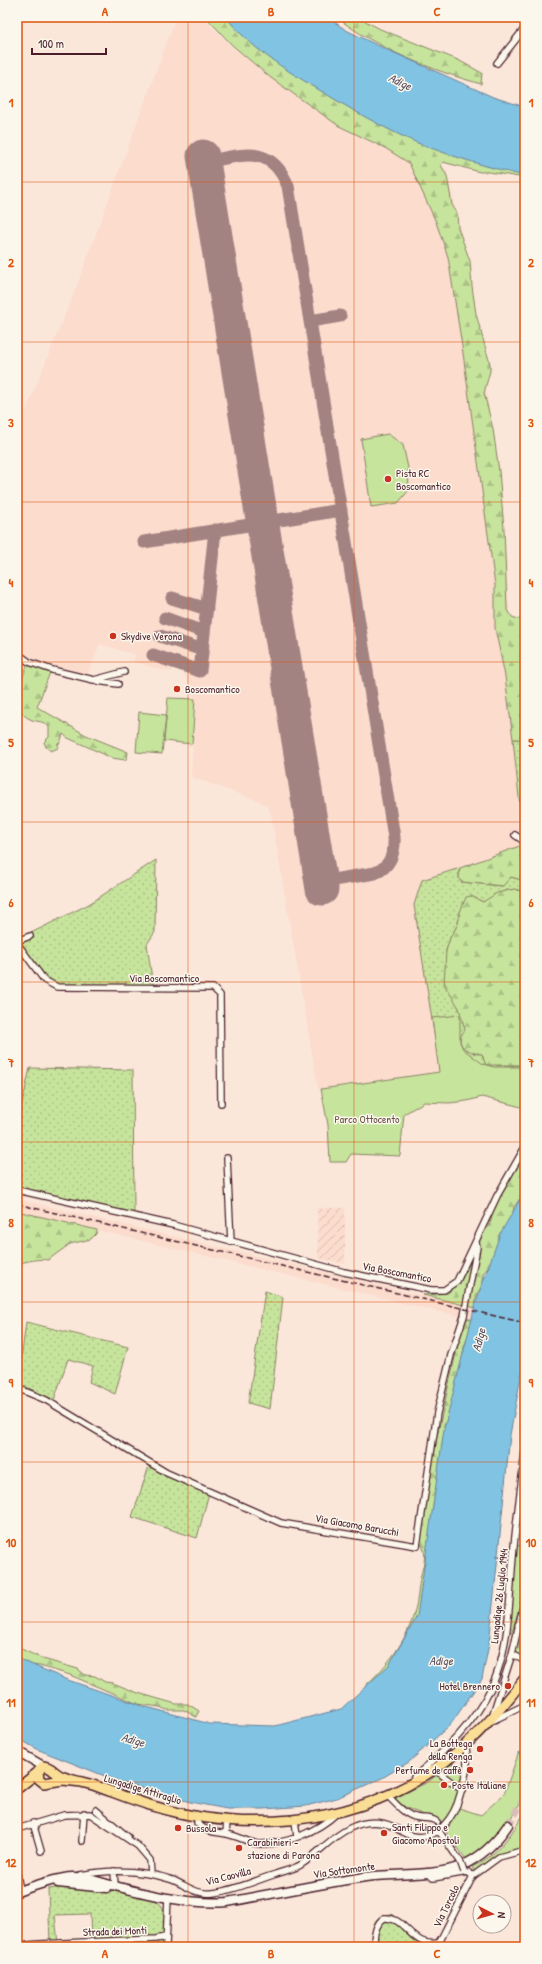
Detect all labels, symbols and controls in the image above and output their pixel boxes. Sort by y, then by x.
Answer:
text: A [102,2,109,20]
text: B [268,2,275,20]
text: C [433,2,441,20]
scale bar [32,30,106,56]
text: 100 m [38,35,64,52]
water label: Adige [386,69,416,95]
text: 1 [9,93,14,111]
text: 1 [529,93,534,111]
text: 2 [8,253,15,271]
text: 2 [528,253,535,271]
text: 3 [8,413,14,431]
text: 3 [528,413,534,431]
place label: Pista RC Boscomantico [396,466,451,493]
marker: Pista RC Boscomantico [383,474,393,484]
text: 4 [9,573,14,591]
text: 4 [529,573,534,591]
place label: Skydive Verona [121,629,183,643]
marker: Skydive Verona [108,631,118,641]
place label: Boscomantico [185,682,240,696]
marker: Boscomantico [172,684,182,694]
text: 5 [8,733,14,751]
text: 5 [528,733,534,751]
text: 6 [8,893,14,911]
text: 6 [528,893,534,911]
street label: Via Boscomantico [129,971,200,985]
text: 7 [7,1053,15,1071]
text: 7 [527,1053,535,1071]
park label: Parco Ottocento [334,1112,400,1126]
text: 8 [8,1213,14,1231]
text: 8 [528,1213,534,1231]
street label: Via Boscomantico [361,1258,433,1286]
water label: Adige [467,1325,490,1353]
text: 9 [9,1373,14,1391]
text: 9 [529,1373,534,1391]
street label: Via Giacomo Barucchi [314,1511,400,1539]
text: 10 [6,1533,16,1551]
text: 10 [526,1533,536,1551]
street label: Lungadige 26 Luglio 1944 [487,1548,511,1644]
water label: Adige [429,1652,454,1669]
place label: Hotel Brennero [440,1679,501,1693]
marker: Hotel Brennero [503,1681,513,1691]
text: 11 [6,1693,16,1711]
text: 11 [526,1693,536,1711]
water label: Adige [120,1728,148,1751]
place label: La Bottega della Renga [428,1736,473,1763]
marker: La Bottega della Renga [475,1744,485,1754]
place label: Perfume de caffè [395,1763,463,1777]
marker: Perfume de caffè [465,1765,475,1775]
street label: Lungadige Attiraglio [103,1771,184,1808]
place label: Poste Italiane [452,1778,507,1792]
marker: Poste Italiane [439,1780,449,1790]
place label: Santi Filippo e Giacomo Apostoli [392,1820,460,1847]
place label: Bussola [186,1821,217,1835]
marker: Bussola [173,1823,183,1833]
marker: Santi Filippo e Giacomo Apostoli [379,1828,389,1838]
place label: Carabinieri - stazione di Parona [247,1835,320,1862]
marker: Carabinieri - stazione di Parona [234,1843,244,1853]
text: 12 [6,1853,17,1871]
text: 12 [526,1853,537,1871]
street label: Via Sottomonte [312,1859,376,1881]
street label: Via Caovilla [204,1863,253,1888]
street label: Via Torcolo [430,1882,462,1929]
north arrow [472,1894,512,1934]
text: N [495,1911,509,1919]
street label: Strada dei Monti [83,1923,147,1939]
text: A [102,1944,109,1962]
text: B [268,1944,275,1962]
text: C [433,1944,441,1962]

